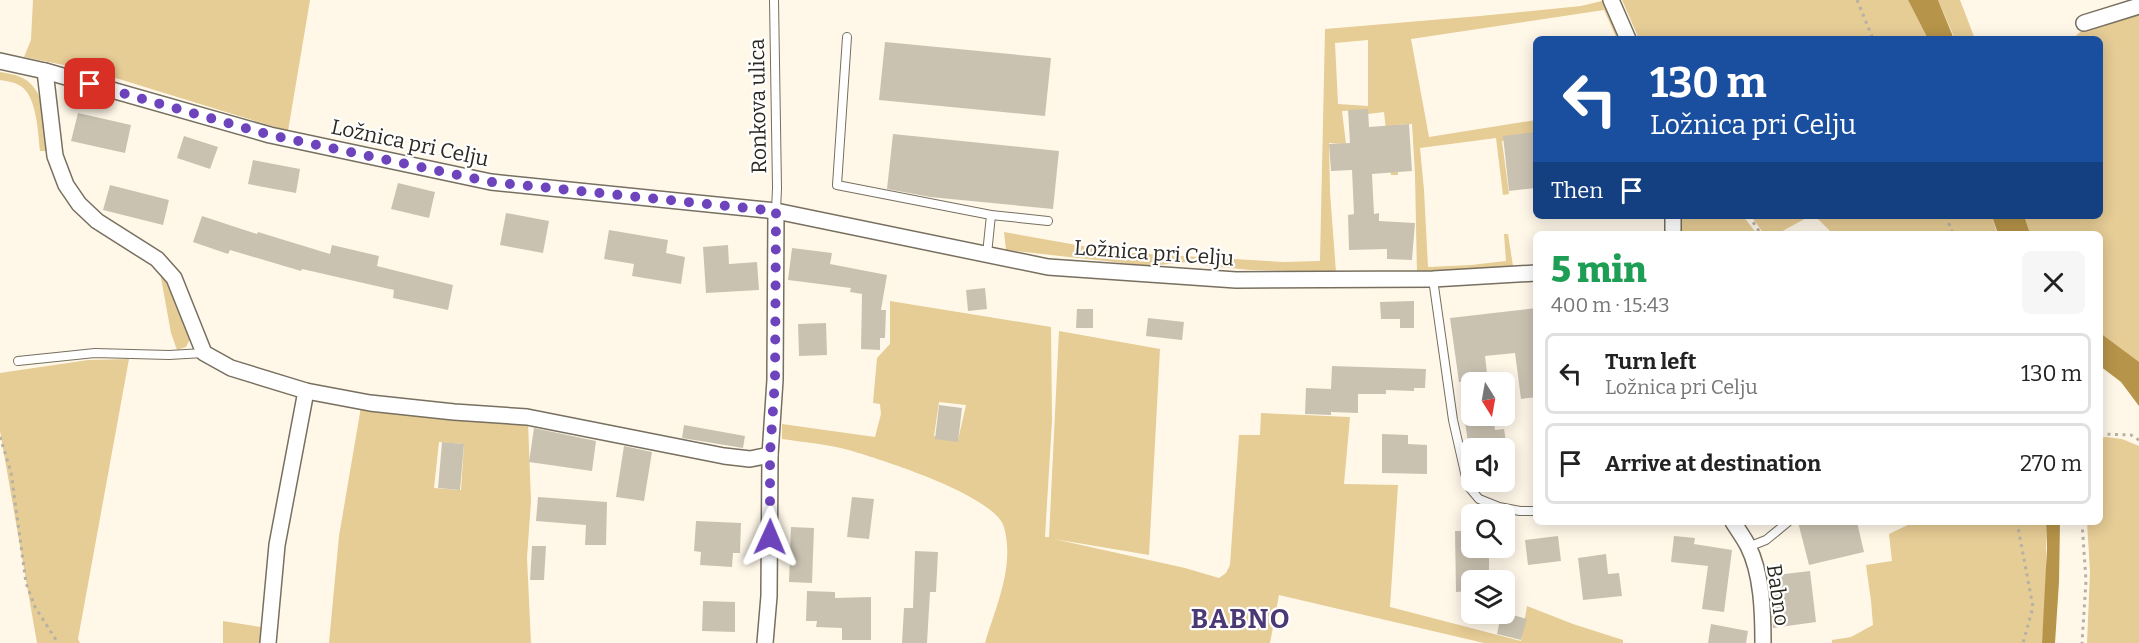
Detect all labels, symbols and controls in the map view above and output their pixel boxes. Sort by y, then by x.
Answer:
street label: Ronkova ulica [744,38,772,174]
pin [64,58,115,109]
text: 130 m [1650,58,1767,108]
icon: left [1551,60,1629,138]
icon: arrive [73,67,106,100]
text: Ložnica pri Celju [1650,109,1856,141]
street label: Ložnica pri Celju [329,114,491,172]
icon: arrive [1615,174,1648,207]
text: Then [1551,177,1603,204]
street label: Ložnica pri Celju [1073,234,1235,272]
text: 5 min [1551,248,1647,292]
button: close [2022,251,2085,314]
text: 400 m · 15:43 [1551,293,1670,317]
text: Turn left [1605,348,1697,375]
icon: left [1554,357,1587,390]
text: 130 m [2021,360,2082,387]
north arrow [1461,372,1515,426]
map controls [1461,372,1515,624]
text: Ložnica pri Celju [1605,375,1758,399]
button: sound [1461,438,1515,492]
icon: arrive [1554,447,1587,480]
text: Arrive at destination [1605,450,1821,477]
text: 270 m [2020,450,2082,477]
button: search [1461,504,1515,558]
position arrow [738,505,802,569]
street label: Babno [1761,562,1795,628]
button: layers [1461,570,1515,624]
district label: BABNO [1191,603,1291,635]

